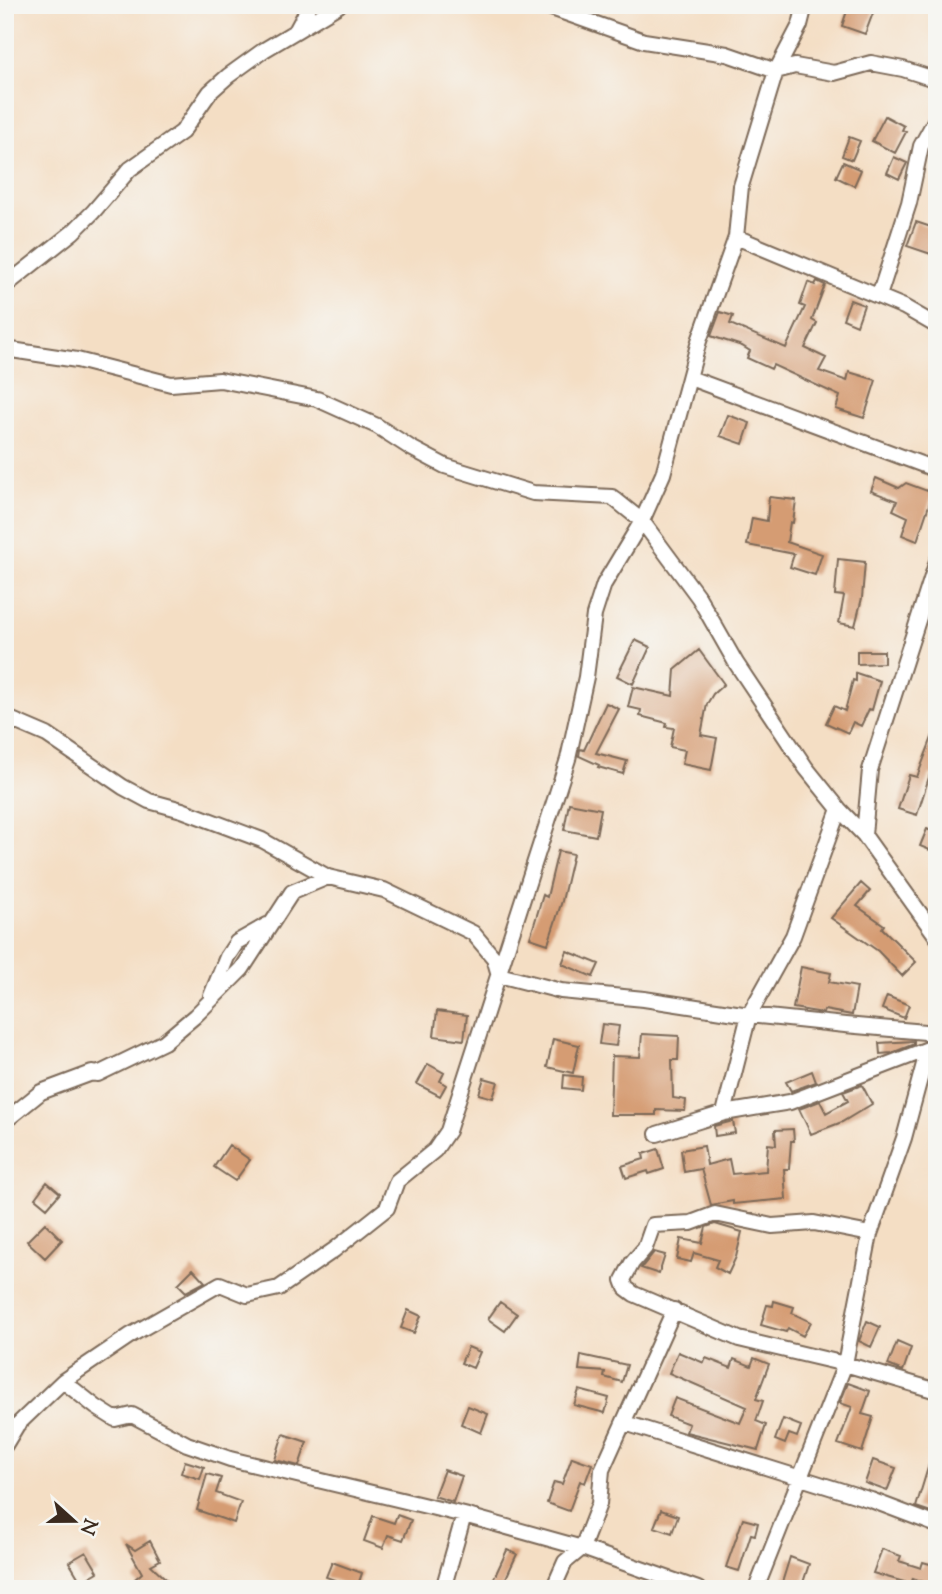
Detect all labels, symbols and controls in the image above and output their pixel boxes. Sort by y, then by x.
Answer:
north arrow [38,1486,108,1556]
text: N [72,1514,103,1538]

